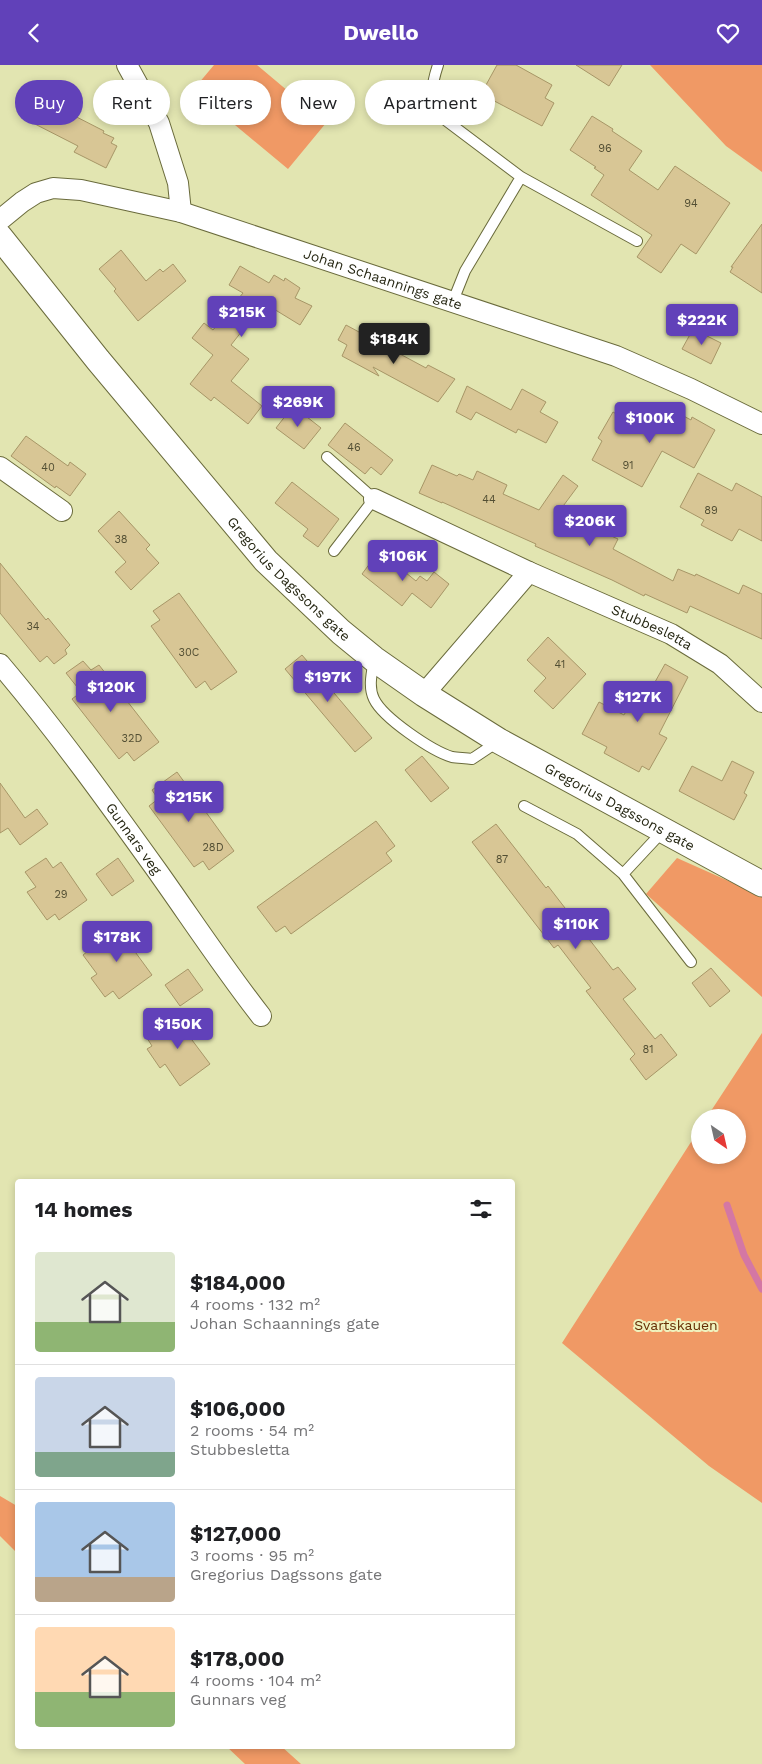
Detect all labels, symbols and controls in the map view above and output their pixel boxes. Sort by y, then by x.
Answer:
icon: back [20,19,48,47]
icon: heart [714,19,742,47]
text: Dwello [343,20,419,45]
chip: Buy [15,80,83,125]
chip: Rent [93,80,170,125]
chip: Filters [180,80,271,125]
chip: New [281,80,355,125]
chip: Apartment [365,80,495,125]
house number: 96 [598,142,612,155]
house number: 94 [684,197,698,210]
street label: Johan Schaannings gate [302,245,464,313]
pin: $215K [207,295,277,338]
text: $215K [218,302,266,321]
pin: $222K [667,303,737,346]
text: $222K [677,310,727,329]
pin: $184K [359,323,429,365]
text: $184K [370,329,418,348]
pin: $269K [263,385,333,428]
text: $269K [273,392,323,411]
pin: $100K [615,401,685,444]
text: $100K [626,408,674,427]
house number: 46 [347,441,361,454]
house number: 91 [622,459,634,472]
house number: 40 [41,461,55,474]
house number: 44 [482,493,496,506]
house number: 89 [704,504,718,517]
pin: $206K [555,505,625,547]
text: $206K [564,511,616,530]
street label: Gregorius Dagssons gate [224,513,354,644]
house number: 38 [114,533,128,546]
pin: $106K [368,539,438,582]
text: $106K [379,546,427,565]
street label: Stubbesletta [609,601,695,653]
house number: 34 [26,620,40,633]
house number: 30C [179,646,200,659]
house number: 41 [555,658,565,671]
pin: $197K [293,661,363,703]
text: $197K [304,667,352,686]
pin: $120K [76,671,146,713]
text: $120K [87,677,135,696]
pin: $127K [603,681,673,723]
text: $127K [614,687,662,706]
house number: 32D [122,732,142,745]
street label: Gregorius Dagssons gate [542,759,697,854]
pin: $215K [154,781,224,823]
text: $215K [165,787,213,806]
street label: Gunnars veg [103,800,165,878]
house number: 28D [202,841,224,854]
house number: 87 [496,853,508,866]
house number: 29 [54,888,68,901]
pin: $110K [541,907,611,950]
text: $110K [553,914,599,933]
pin: $178K [82,921,152,963]
text: $178K [93,927,141,946]
pin: $150K [143,1007,213,1050]
text: $150K [154,1014,202,1033]
house number: 81 [642,1043,654,1056]
north arrow [691,1109,746,1164]
map controls [691,1109,746,1164]
icon: filters [467,1195,495,1223]
text: 14 homes [35,1197,132,1222]
text: $184,000 [190,1270,286,1295]
icon: home [75,1272,135,1332]
text: 4 rooms · 132 m² [190,1295,320,1314]
text: Johan Schaannings gate [190,1314,380,1333]
park label: Svartskauen [634,1317,718,1333]
text: $106,000 [190,1396,285,1421]
icon: home [75,1397,135,1457]
text: 2 rooms · 54 m² [190,1421,314,1440]
text: Stubbesletta [190,1440,290,1459]
text: $127,000 [190,1521,281,1546]
icon: home [75,1522,135,1582]
text: 3 rooms · 95 m² [190,1546,314,1565]
text: Gregorius Dagssons gate [190,1565,382,1584]
text: $178,000 [190,1646,285,1671]
icon: home [75,1647,135,1707]
text: 4 rooms · 104 m² [190,1671,321,1690]
text: Gunnars veg [190,1690,286,1709]

